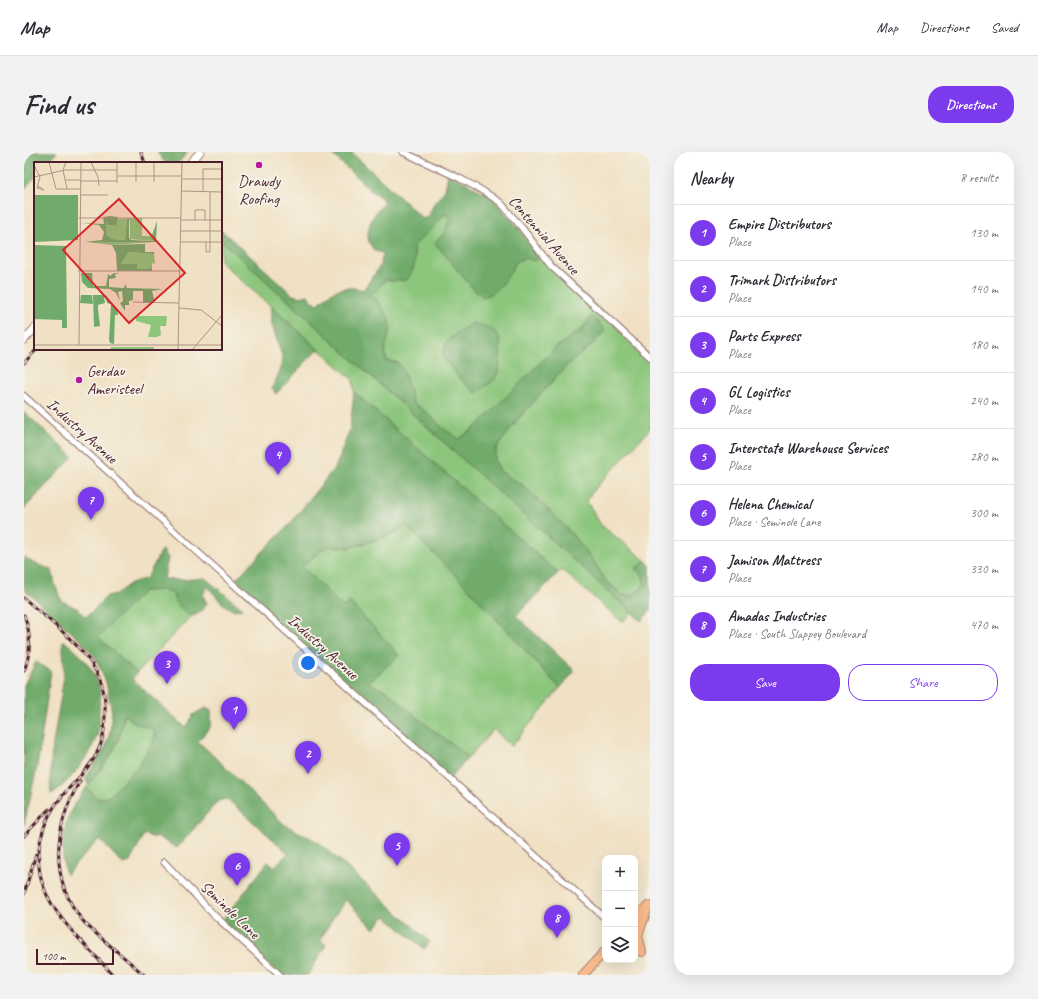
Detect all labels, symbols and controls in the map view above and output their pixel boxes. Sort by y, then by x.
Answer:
text: Map [20,16,50,40]
text: Map [877,19,898,36]
text: Directions [920,19,969,36]
text: Saved [991,19,1018,36]
button: Directions [928,86,1014,123]
text: Find us [24,87,94,122]
marker: Drawdy Roofing [254,160,264,170]
inset map [34,162,222,350]
text: Nearby [690,168,733,189]
text: 8 results [960,170,998,186]
place label: Drawdy Roofing [238,171,282,209]
street label: Centennial Avenue [504,191,585,280]
text: Empire Distributors [728,215,831,234]
text: 1 [700,225,706,241]
text: 130 m [970,225,998,241]
text: Place [728,234,751,250]
text: Trimark Distributors [728,271,836,290]
text: 2 [700,281,706,297]
text: 140 m [970,281,998,297]
text: Place [728,290,751,306]
text: Parts Express [728,327,800,346]
text: 3 [700,337,706,353]
text: 180 m [970,337,998,353]
text: Place [728,346,751,362]
place label: Gerdau Ameristeel [87,361,145,399]
marker: Gerdau Ameristeel [74,375,84,385]
text: GL Logistics [728,383,790,402]
text: 4 [700,393,706,409]
text: 240 m [970,393,998,409]
street label: Industry Avenue [43,394,123,469]
text: Place [728,402,751,418]
text: Interstate Warehouse Services [728,439,888,458]
pin: 4 [265,442,291,475]
text: 5 [700,449,706,465]
text: 280 m [970,449,998,465]
text: Place [728,458,751,474]
pin: 7 [78,487,104,520]
text: Helena Chemical [728,495,811,514]
text: 6 [700,505,706,521]
text: 300 m [970,505,998,521]
text: Place · Seminole Lane [728,514,820,530]
text: Jamison Mattress [728,551,820,570]
text: 7 [700,561,706,577]
text: 330 m [970,561,998,577]
text: Place [728,570,751,586]
text: Amadas Industries [728,607,825,626]
street label: Industry Avenue [284,610,364,685]
text: 8 [700,617,706,633]
text: 470 m [970,617,998,633]
text: Place · South Slappey Boulevard [728,626,866,642]
pin: 3 [154,651,180,684]
your location [298,653,318,673]
button: Save [690,664,840,701]
button: Share [848,664,998,701]
pin: 1 [221,697,247,730]
pin: 2 [295,741,321,774]
pin: 5 [384,833,410,866]
pin: 6 [224,853,250,886]
map controls [602,855,638,963]
button: + [602,855,638,891]
street label: Seminole Lane [196,877,265,944]
button: − [602,891,638,927]
pin: 8 [544,905,570,938]
button: layers [602,927,638,963]
scale bar [36,947,114,966]
text: 100 m [42,949,66,963]

